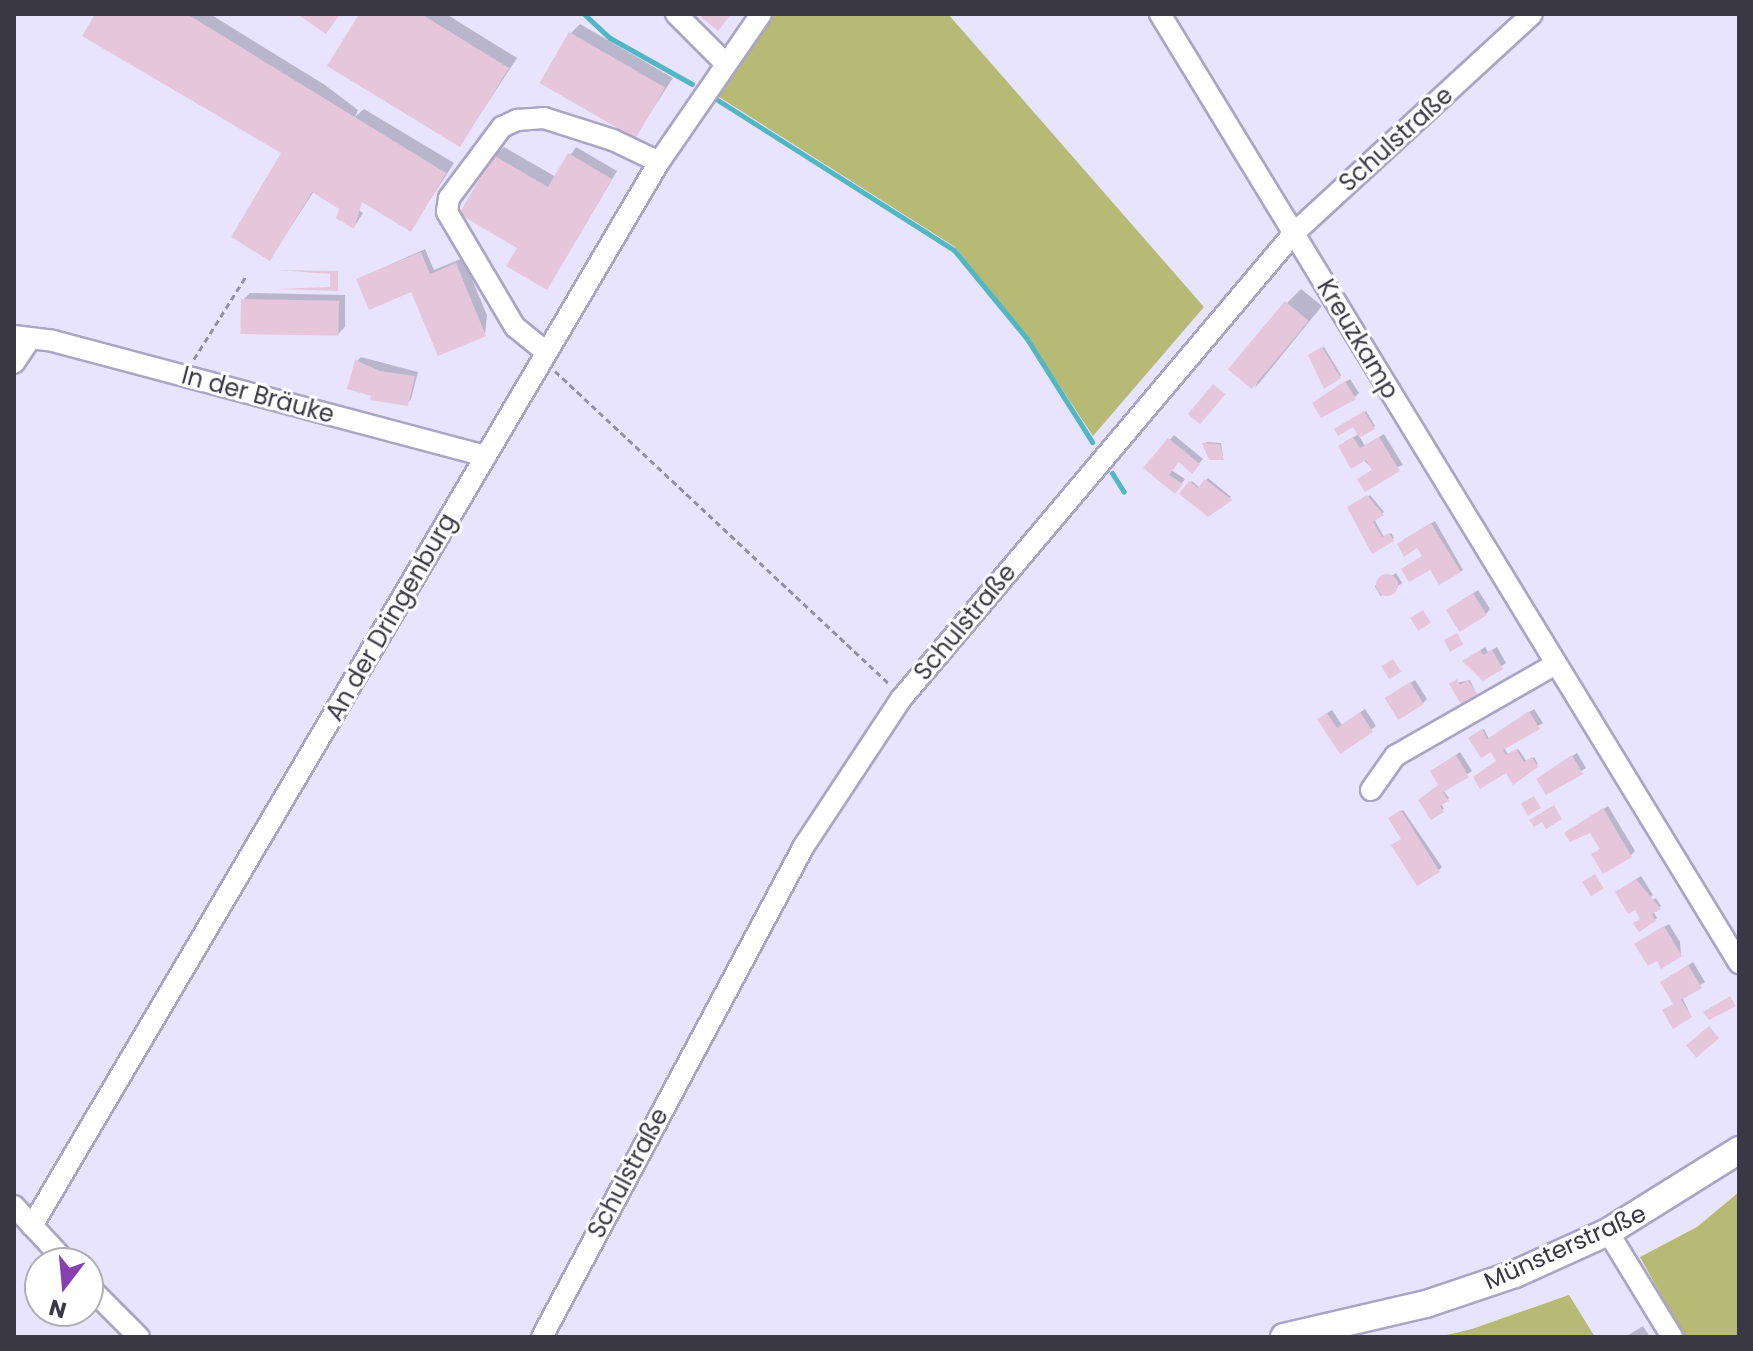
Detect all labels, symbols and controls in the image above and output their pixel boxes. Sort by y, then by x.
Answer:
street label: Schulstraße [1333,80,1459,198]
street label: Kreuzkamp [1311,274,1405,404]
street label: In der Bräuke [179,361,337,429]
street label: An der Dringenburg [320,508,462,726]
street label: Schulstraße [908,558,1022,686]
street label: Schulstraße [582,1103,674,1243]
street label: Münsterstraße [1480,1198,1650,1296]
north arrow [24,1247,104,1327]
text: N [46,1291,70,1326]

